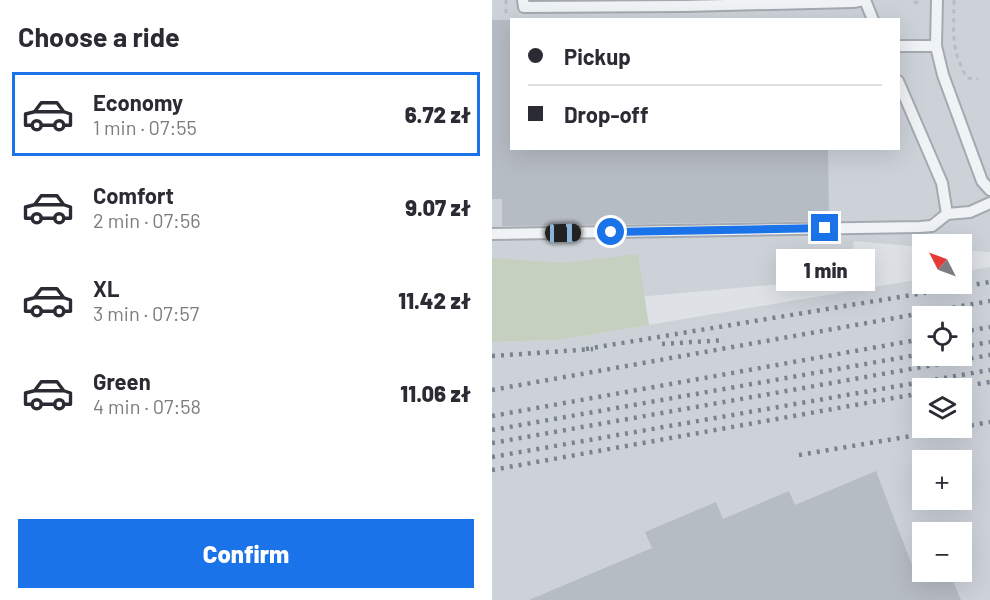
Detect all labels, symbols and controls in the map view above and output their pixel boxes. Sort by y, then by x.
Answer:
text: Choose a ride [18,20,180,52]
text: Pickup [564,43,631,69]
icon: car [21,87,75,141]
text: Economy [93,89,183,115]
text: 6.72 zł [405,101,471,127]
text: Drop-off [564,101,648,127]
text: 1 min · 07:55 [93,115,197,139]
icon: car [21,180,75,234]
text: Comfort [93,182,174,208]
text: 9.07 zł [405,194,471,220]
text: 2 min · 07:56 [93,208,200,232]
route end [811,214,838,241]
route start [597,218,624,245]
car [545,224,581,242]
north arrow [912,234,972,294]
map controls [912,234,972,582]
callout: 1 min [776,249,874,291]
text: 1 min [804,258,847,282]
icon: car [21,273,75,327]
text: XL [93,275,119,301]
text: 11.42 zł [398,287,471,313]
text: 3 min · 07:57 [93,301,199,325]
button: locate [912,306,972,366]
icon: car [21,366,75,420]
text: Green [93,368,151,394]
button: layers [912,378,972,438]
text: 11.06 zł [400,380,471,406]
text: 4 min · 07:58 [93,394,201,418]
button: + [912,450,972,510]
button: Confirm [18,519,474,588]
button: − [912,522,972,582]

